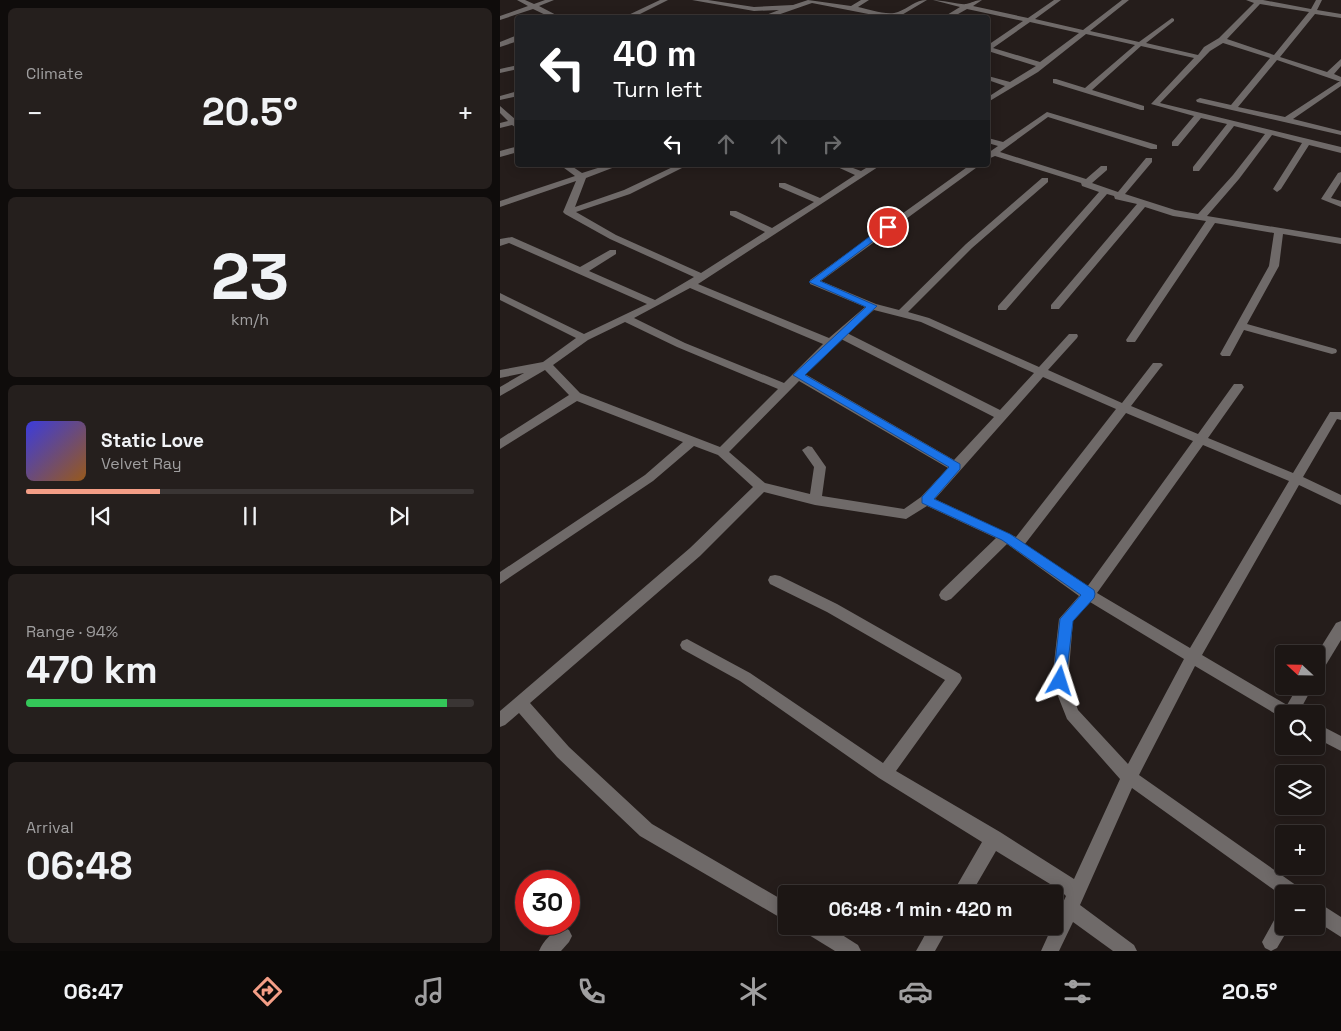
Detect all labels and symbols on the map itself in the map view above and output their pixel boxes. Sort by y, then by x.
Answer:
pin [867,206,909,248]
north arrow [1275,645,1325,695]
position arrow [1033,654,1085,706]
speed limit sign: 30 [515,870,580,935]

